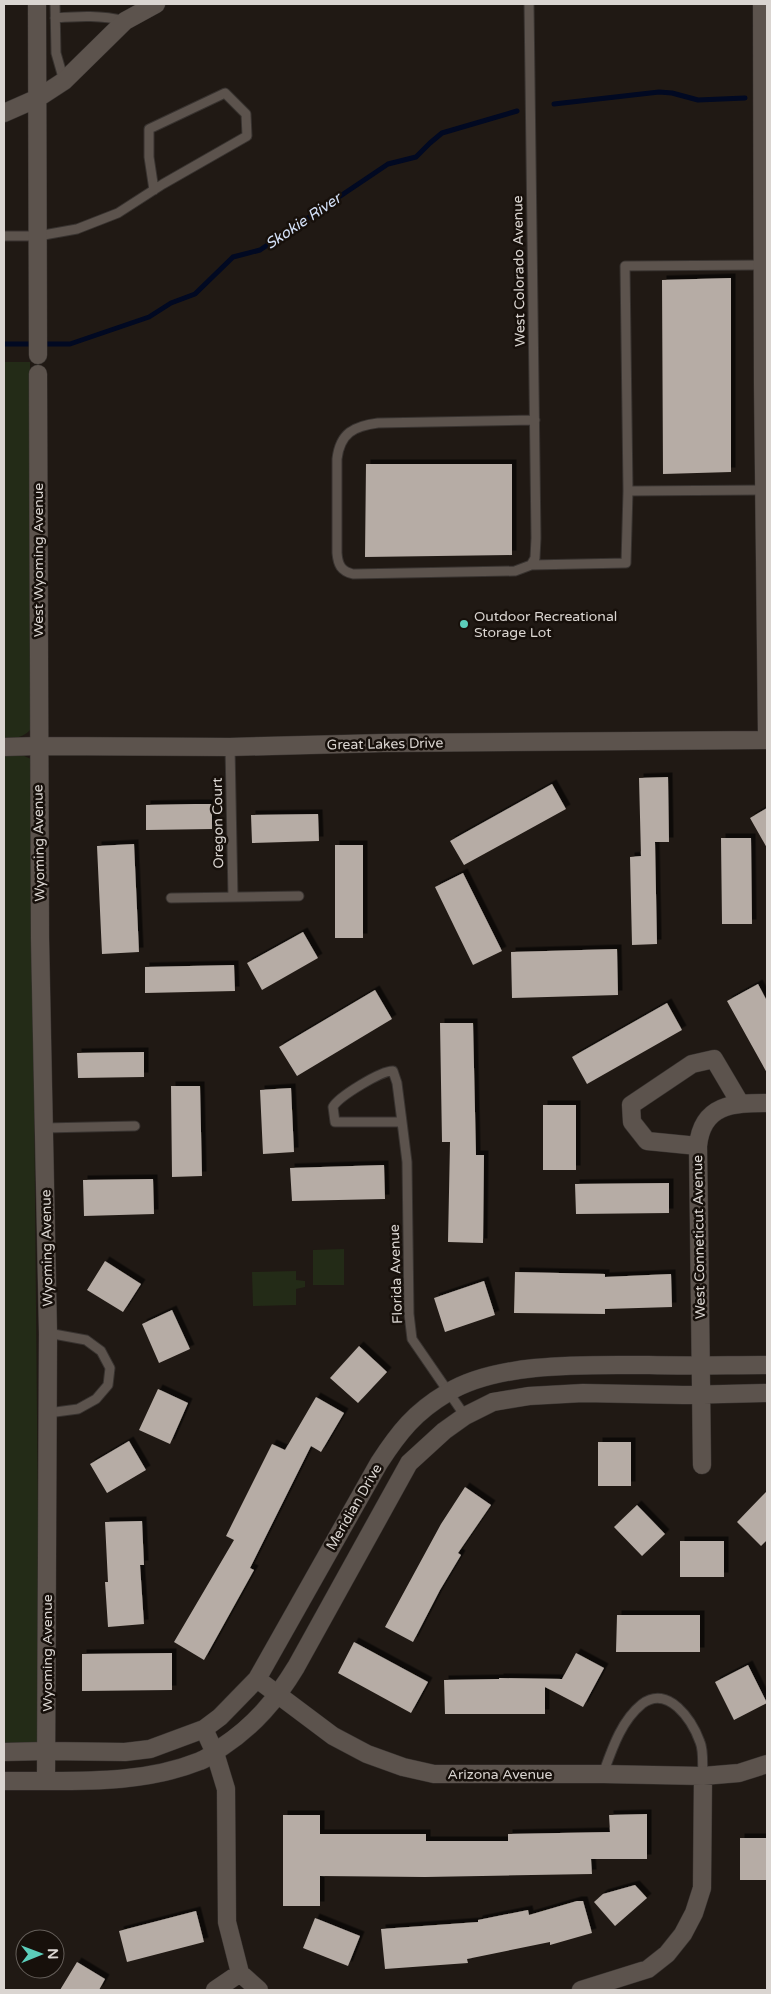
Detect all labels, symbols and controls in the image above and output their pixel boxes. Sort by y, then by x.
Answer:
water label: Skokie River [262,188,346,253]
street label: West Colorado Avenue [509,195,529,347]
street label: West Wyoming Avenue [30,483,47,637]
place label: Outdoor Recreational Storage Lot [474,608,617,641]
marker: Outdoor Recreational Storage Lot [458,618,470,630]
street label: Great Lakes Drive [327,734,443,754]
street label: Oregon Court [209,777,227,869]
street label: Wyoming Avenue [29,784,49,902]
street label: West Conneticut Avenue [689,1155,709,1319]
street label: Wyoming Avenue [37,1189,57,1307]
street label: Florida Avenue [386,1224,406,1324]
street label: Meridian Drive [322,1461,386,1553]
street label: Wyoming Avenue [39,1594,56,1712]
street label: Arizona Avenue [448,1766,552,1783]
north arrow [15,1929,65,1979]
text: N [44,1948,61,1960]

